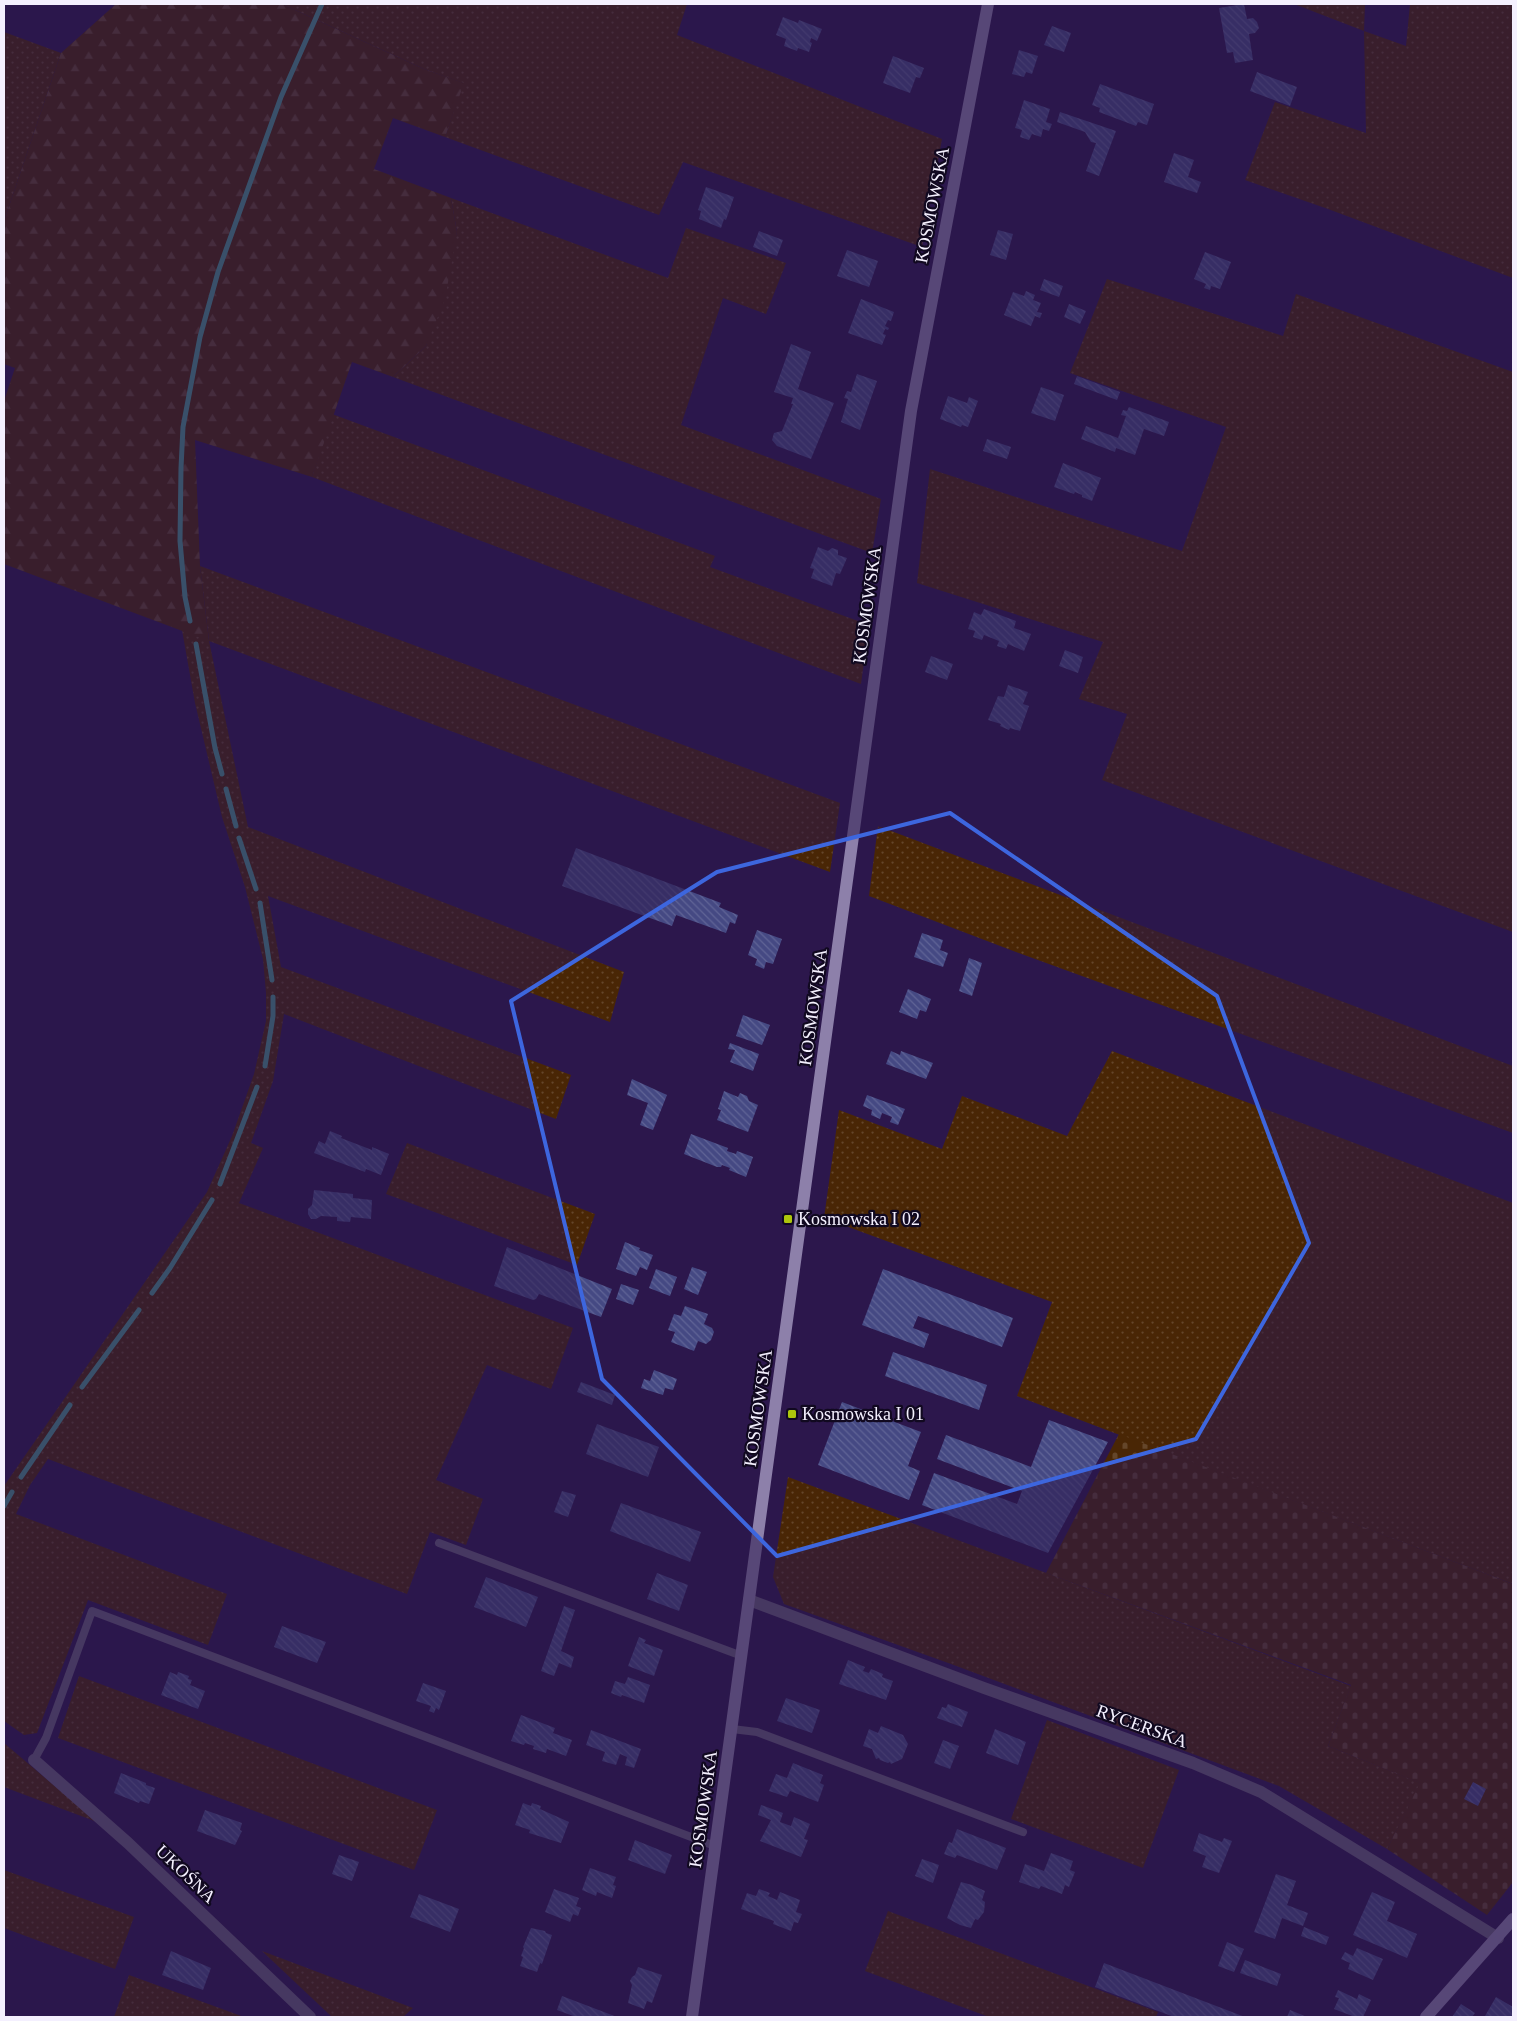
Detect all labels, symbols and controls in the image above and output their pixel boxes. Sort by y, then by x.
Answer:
street label: KOSMOWSKA [911,145,953,265]
street label: KOSMOWSKA [849,545,885,665]
street label: KOSMOWSKA [795,947,831,1067]
place label: Kosmowska I 02 [798,1209,920,1229]
marker: Kosmowska I 02 [782,1213,794,1225]
street label: KOSMOWSKA [740,1348,776,1468]
place label: Kosmowska I 01 [802,1404,924,1424]
marker: Kosmowska I 01 [786,1408,798,1420]
street label: RYCERSKA [1094,1700,1190,1752]
street label: KOSMOWSKA [685,1749,721,1869]
street label: UKOŚNA [152,1840,221,1907]

